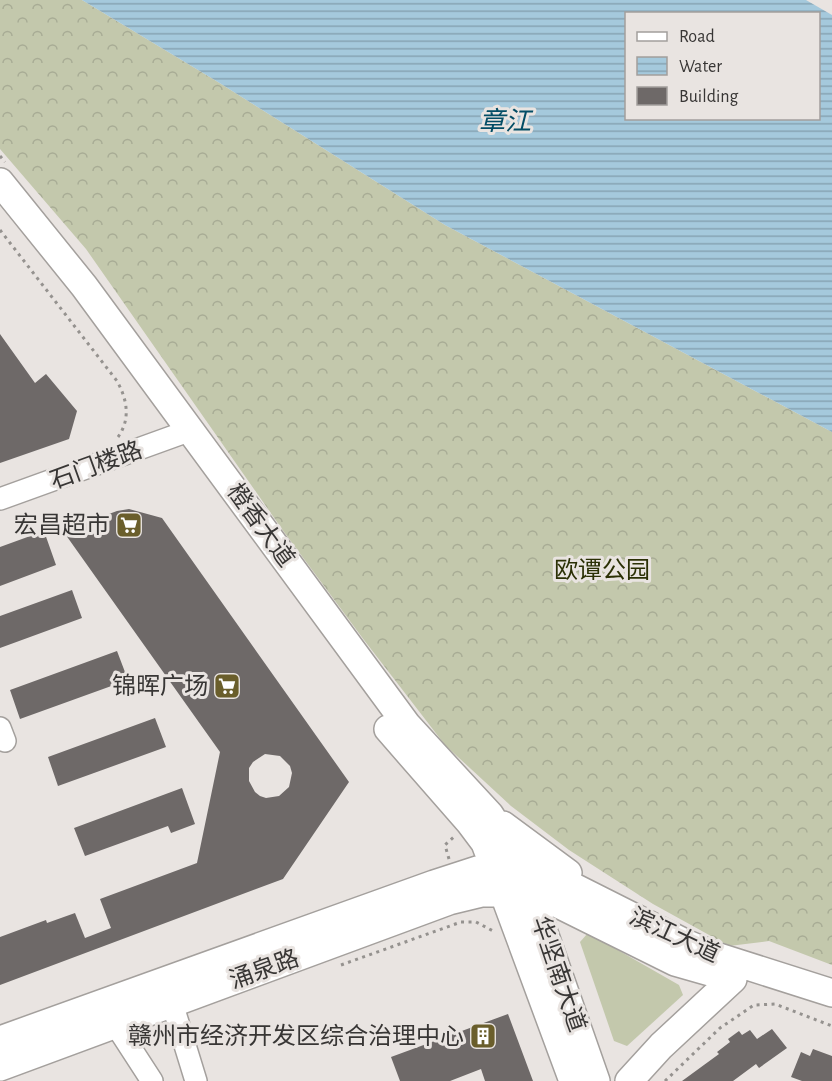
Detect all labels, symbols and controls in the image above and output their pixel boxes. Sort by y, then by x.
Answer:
legend [625,12,820,120]
text: Road [679,28,715,46]
text: Water [679,58,722,76]
text: Building [679,88,739,106]
water label: 章江 [479,107,534,135]
street label: 石门楼路 [46,436,146,494]
street label: 橙香大道 [222,479,300,571]
supermarket icon: 宏昌超市 [114,510,144,540]
place label: 宏昌超市 [14,512,110,538]
park label: 欧谭公园 [554,558,650,583]
supermarket icon: 锦晖广场 [212,671,242,701]
place label: 锦晖广场 [112,673,208,699]
street label: 滨江大道 [626,903,724,967]
street label: 华坚南大道 [527,913,591,1035]
street label: 涌泉路 [226,944,302,994]
building icon: 赣州市经济开发区综合治理中心 [468,1021,498,1051]
place label: 赣州市经济开发区综合治理中心 [128,1023,464,1049]

